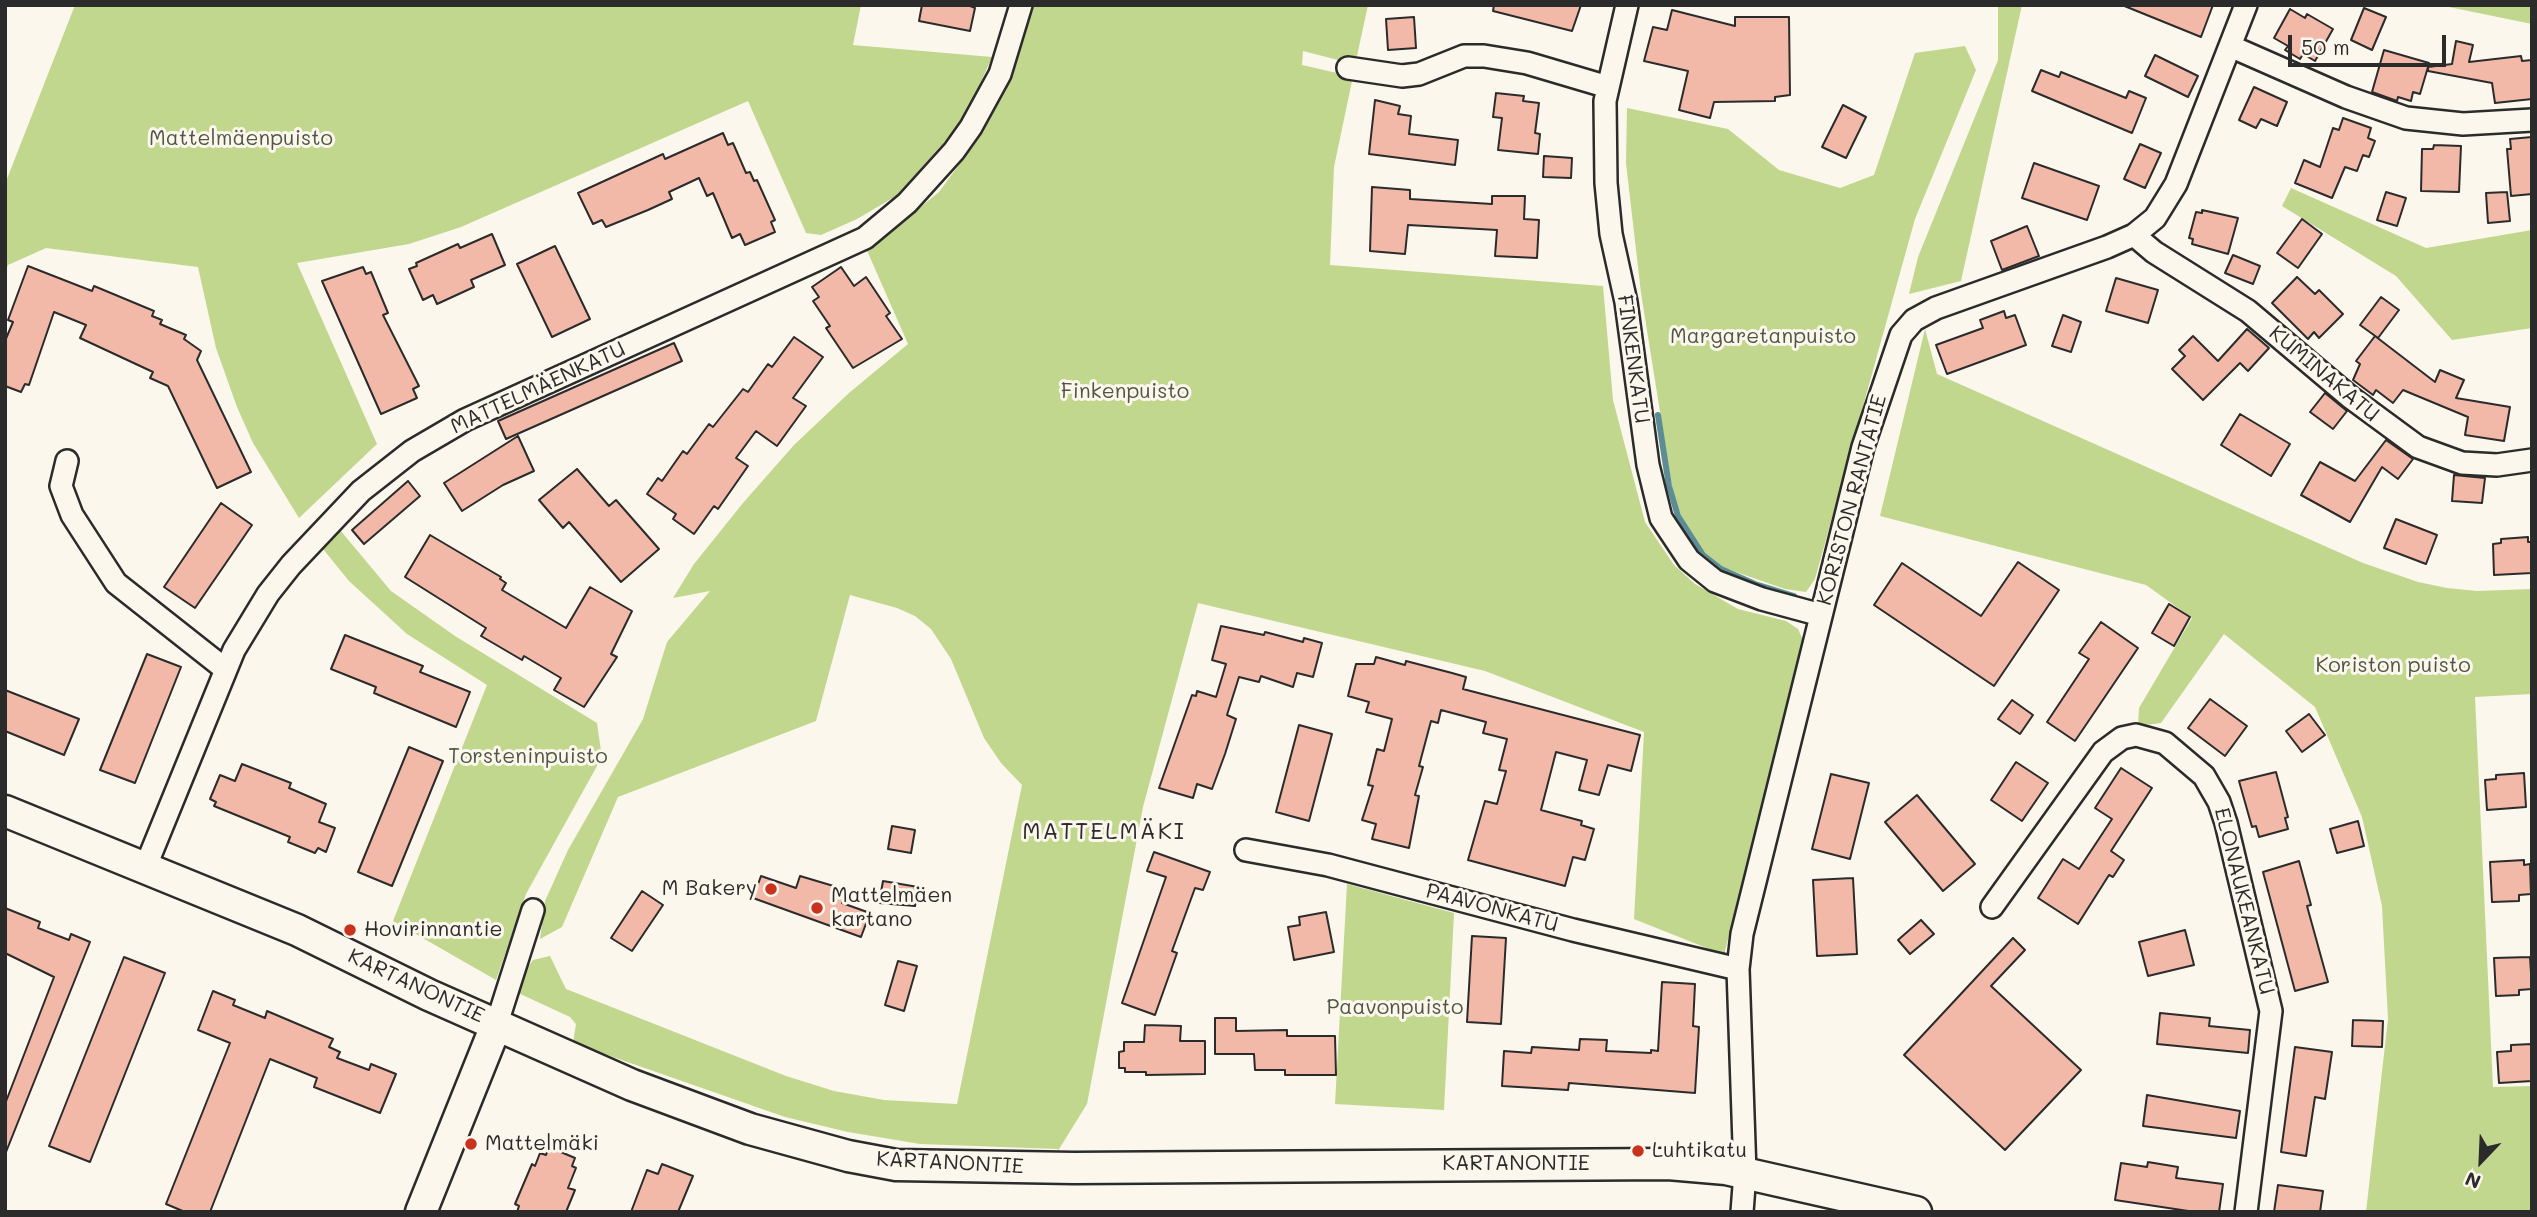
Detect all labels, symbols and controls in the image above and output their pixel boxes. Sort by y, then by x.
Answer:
scale bar [2292,21,2450,65]
text: 50 m [2301,33,2350,60]
park label: Mattelmäenpuisto [149,126,333,152]
street label: FINKENKATU [1611,293,1655,425]
street label: KUMINAKATU [2264,321,2384,427]
park label: Margaretanpuisto [1670,324,1856,350]
street label: MATTELMÄENKATU [447,337,629,439]
park label: Finkenpuisto [1061,379,1189,405]
street label: KORISTON RANTATIE [1812,392,1892,608]
park label: Koriston puisto [2315,653,2471,679]
park label: Torsteninpuisto [448,744,608,770]
street label: ELONAUKEANKATU [2209,805,2279,997]
district label: MATTELMÄKI [1024,818,1184,846]
place label: M Bakery [662,876,757,902]
street label: PAAVONKATU [1423,878,1561,938]
marker: M Bakery [763,881,779,897]
place label: Mattelmäen kartano [831,883,952,933]
marker: Mattelmäen kartano [809,900,825,916]
place label: Hovirinnantie [364,917,503,943]
marker: Hovirinnantie [342,922,358,938]
street label: KARTANONTIE [344,943,488,1029]
park label: Paavonpuisto [1327,995,1463,1021]
north arrow [2446,1126,2516,1196]
place label: Mattelmäki [485,1131,599,1157]
marker: Mattelmäki [463,1136,479,1152]
place label: Luhtikatu [1652,1138,1747,1164]
marker: Luhtikatu [1630,1143,1646,1159]
street label: KARTANONTIE [876,1147,1024,1179]
street label: KARTANONTIE [1442,1151,1590,1177]
text: N [2461,1166,2484,1195]

